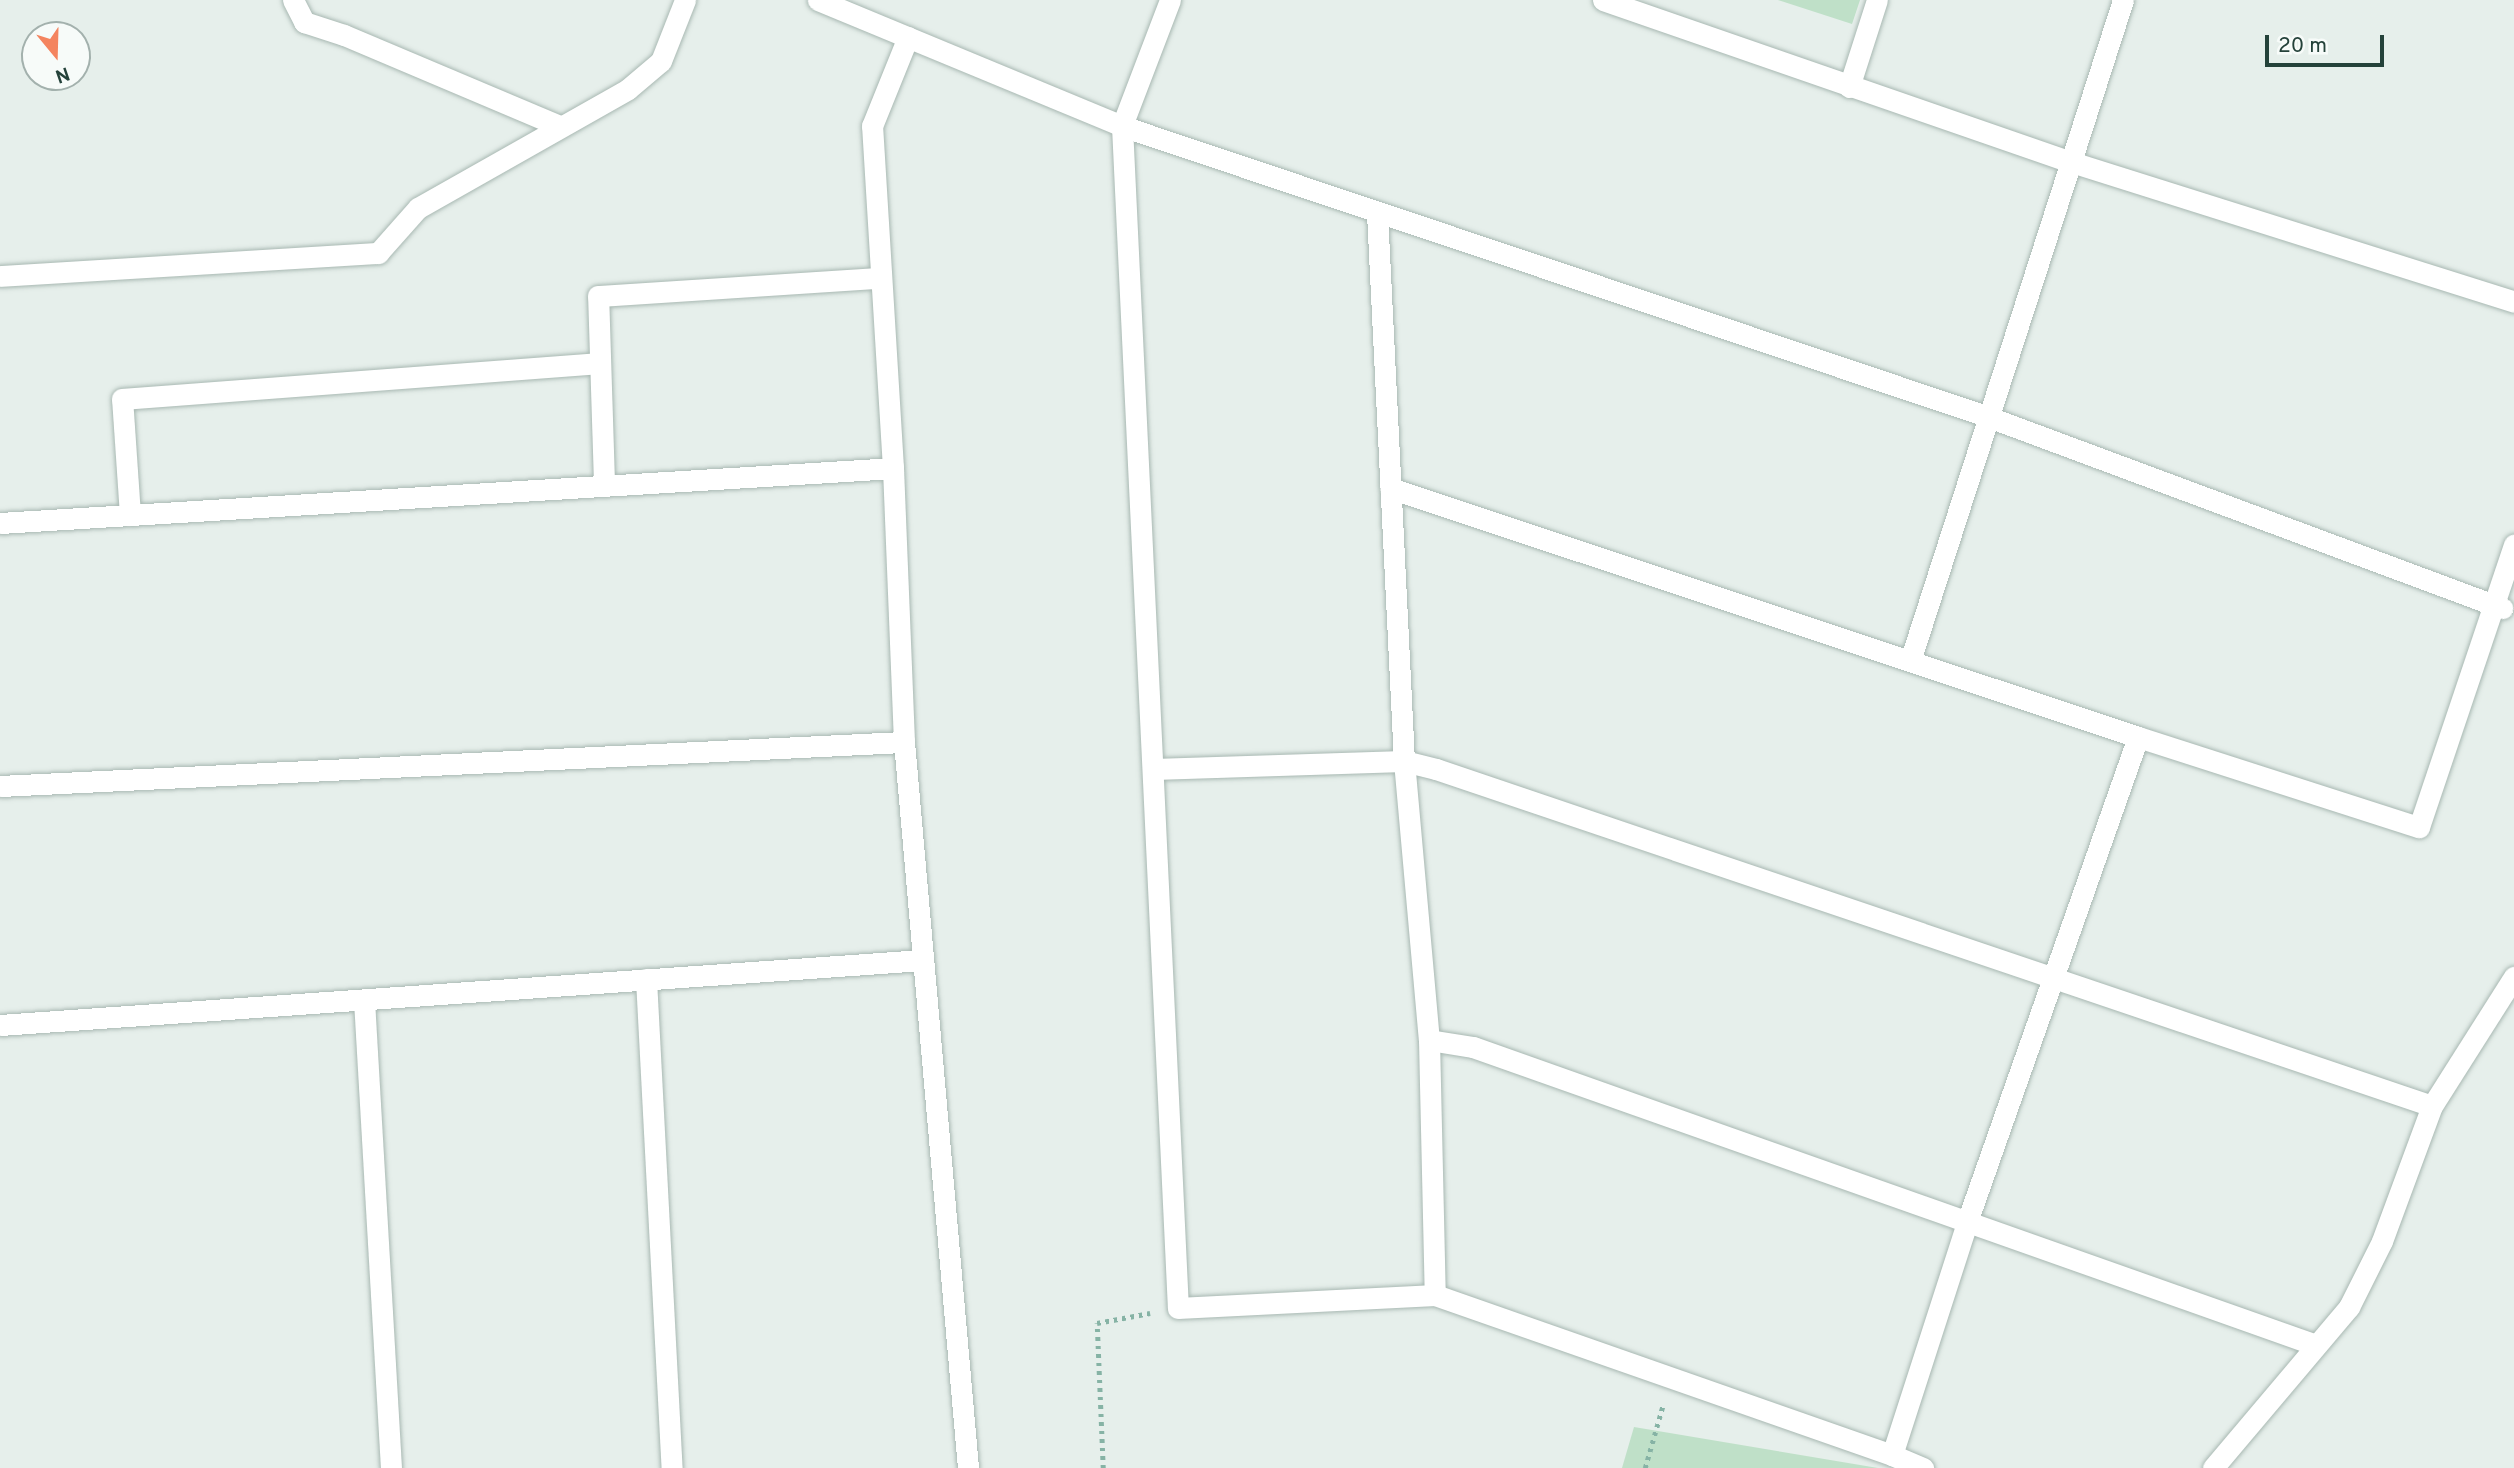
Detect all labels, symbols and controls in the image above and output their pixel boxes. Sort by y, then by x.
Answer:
north arrow [21,21,91,91]
scale bar [2269,21,2388,65]
text: 20 m [2278,33,2327,60]
text: N [52,60,73,88]

